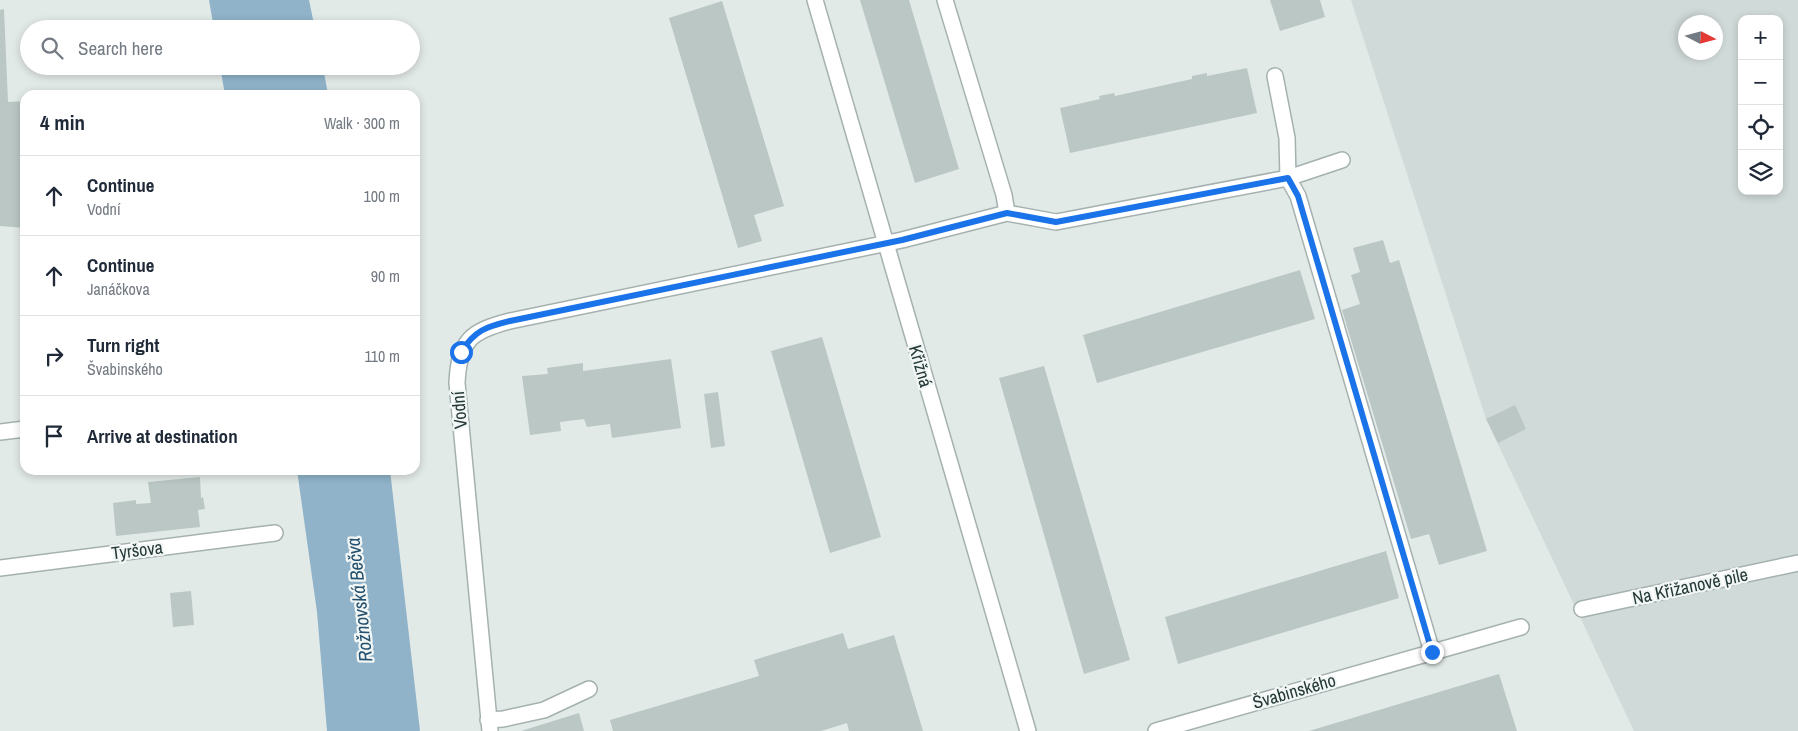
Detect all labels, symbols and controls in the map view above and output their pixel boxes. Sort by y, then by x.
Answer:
north arrow [1678,15,1723,60]
map controls [1738,15,1783,195]
button: + [1738,15,1783,60]
search box [20,20,420,75]
icon: search [38,34,66,62]
text: Search here [78,35,163,61]
button: − [1738,60,1783,105]
button: locate [1738,105,1783,150]
text: 4 min [40,108,85,137]
text: Walk · 300 m [324,112,400,134]
button: layers [1738,150,1783,195]
text: Continue [87,172,155,198]
icon: ahead [40,182,68,210]
text: 100 m [364,185,400,207]
text: Vodní [87,198,121,220]
text: Continue [87,252,155,278]
icon: ahead [40,262,68,290]
text: 90 m [371,265,400,287]
text: Janáčkova [87,278,150,300]
text: Turn right [87,332,159,358]
route start [450,341,473,364]
icon: right [40,342,68,370]
street label: Křižná [903,342,939,390]
text: 110 m [364,345,400,367]
text: Švabinského [87,358,163,380]
street label: Vodní [445,389,473,430]
icon: arrive [40,422,68,450]
text: Arrive at destination [87,423,238,449]
street label: Tyršova [110,534,164,566]
water label: Rožnovská Bečva [340,536,378,663]
street label: Na Křižanově pile [1630,562,1750,610]
route end [1421,641,1444,664]
street label: Švabinského [1250,667,1338,715]

